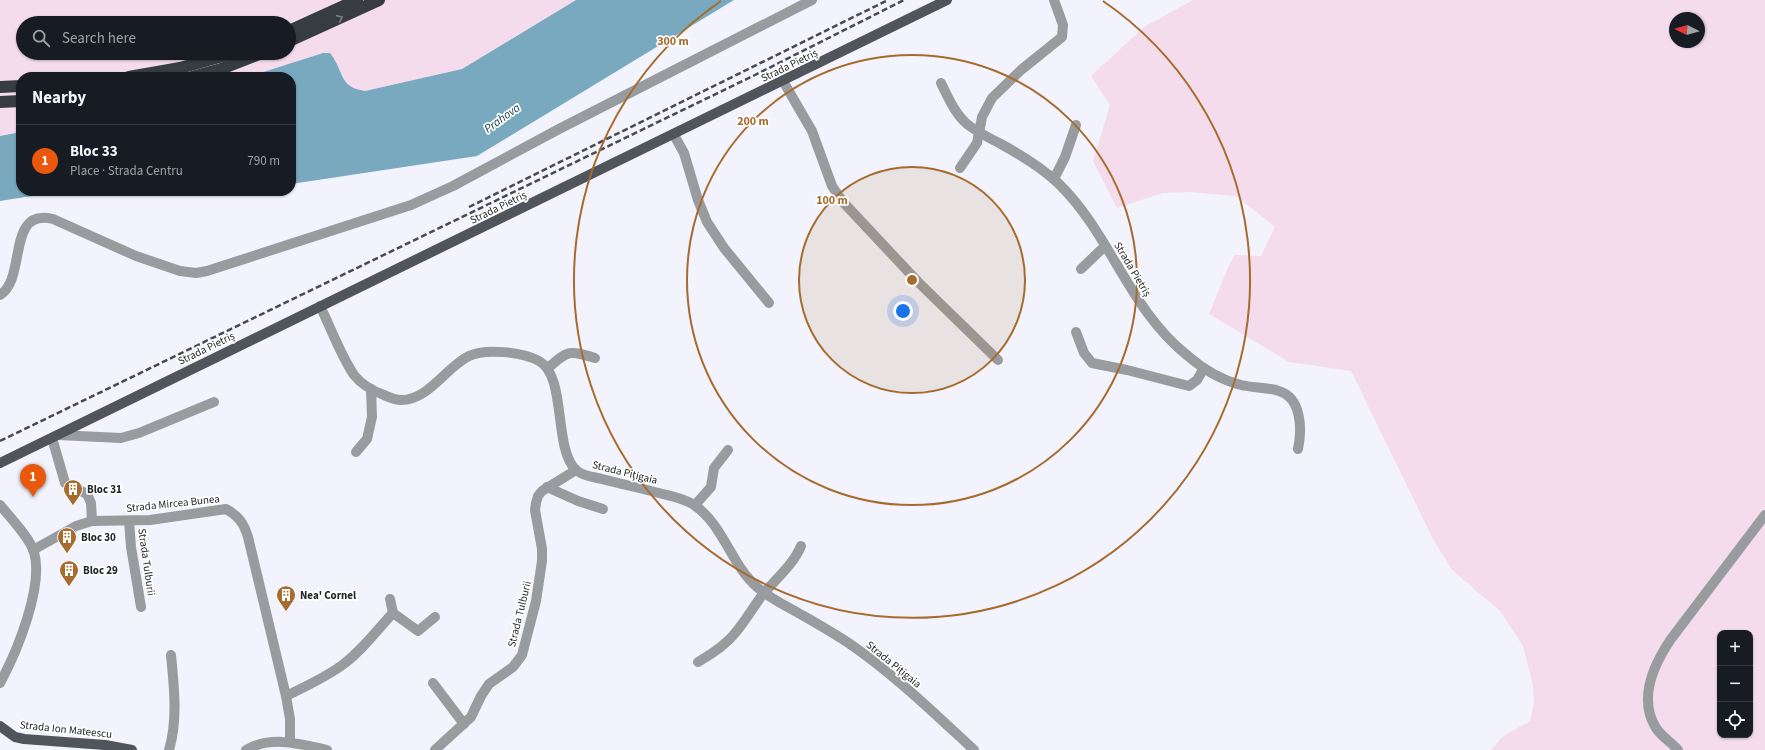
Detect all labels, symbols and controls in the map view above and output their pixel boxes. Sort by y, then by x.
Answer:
north arrow [1669,12,1705,48]
one-way arrow [336,15,343,23]
search box [16,16,296,60]
icon: search [30,27,52,49]
text: Search here [62,28,136,49]
text: 300 m [657,33,689,50]
street label: Strada Pietriș [758,45,820,86]
text: Nearby [32,86,86,110]
water label: Prahova [481,99,524,137]
text: 200 m [737,113,769,130]
text: Bloc 33 [70,141,118,162]
text: 1 [42,152,48,170]
text: 790 m [247,152,280,170]
text: Place · Strada Centru [70,162,183,180]
street label: Strada Pietriș [467,187,529,228]
text: 100 m [816,192,848,209]
street label: Strada Pietriș [1110,239,1155,300]
centre of rings [905,273,919,287]
your location [893,301,913,321]
street label: Strada Pietriș [175,328,237,369]
street label: Strada Pițigaia [591,457,659,488]
pin: 1 [20,464,46,497]
building icon: Bloc 31 [62,478,84,506]
place label: Bloc 31 [87,482,122,497]
street label: Strada Mircea Bunea [126,491,221,516]
building icon: Bloc 30 [56,526,78,554]
street label: Strada Tulburii [134,527,159,597]
place label: Bloc 30 [81,530,116,545]
building icon: Bloc 29 [58,559,80,587]
place label: Bloc 29 [83,563,118,578]
street label: Strada Tulburii [504,579,535,649]
building icon: Nea' Cornel [275,584,297,612]
place label: Nea' Cornel [300,588,357,603]
map controls [1717,630,1753,738]
button: + [1717,630,1753,666]
street label: Strada Pițigaia [863,638,924,691]
button: − [1717,666,1753,702]
button: locate [1717,702,1753,738]
street label: Strada Ion Mateescu [19,717,113,742]

